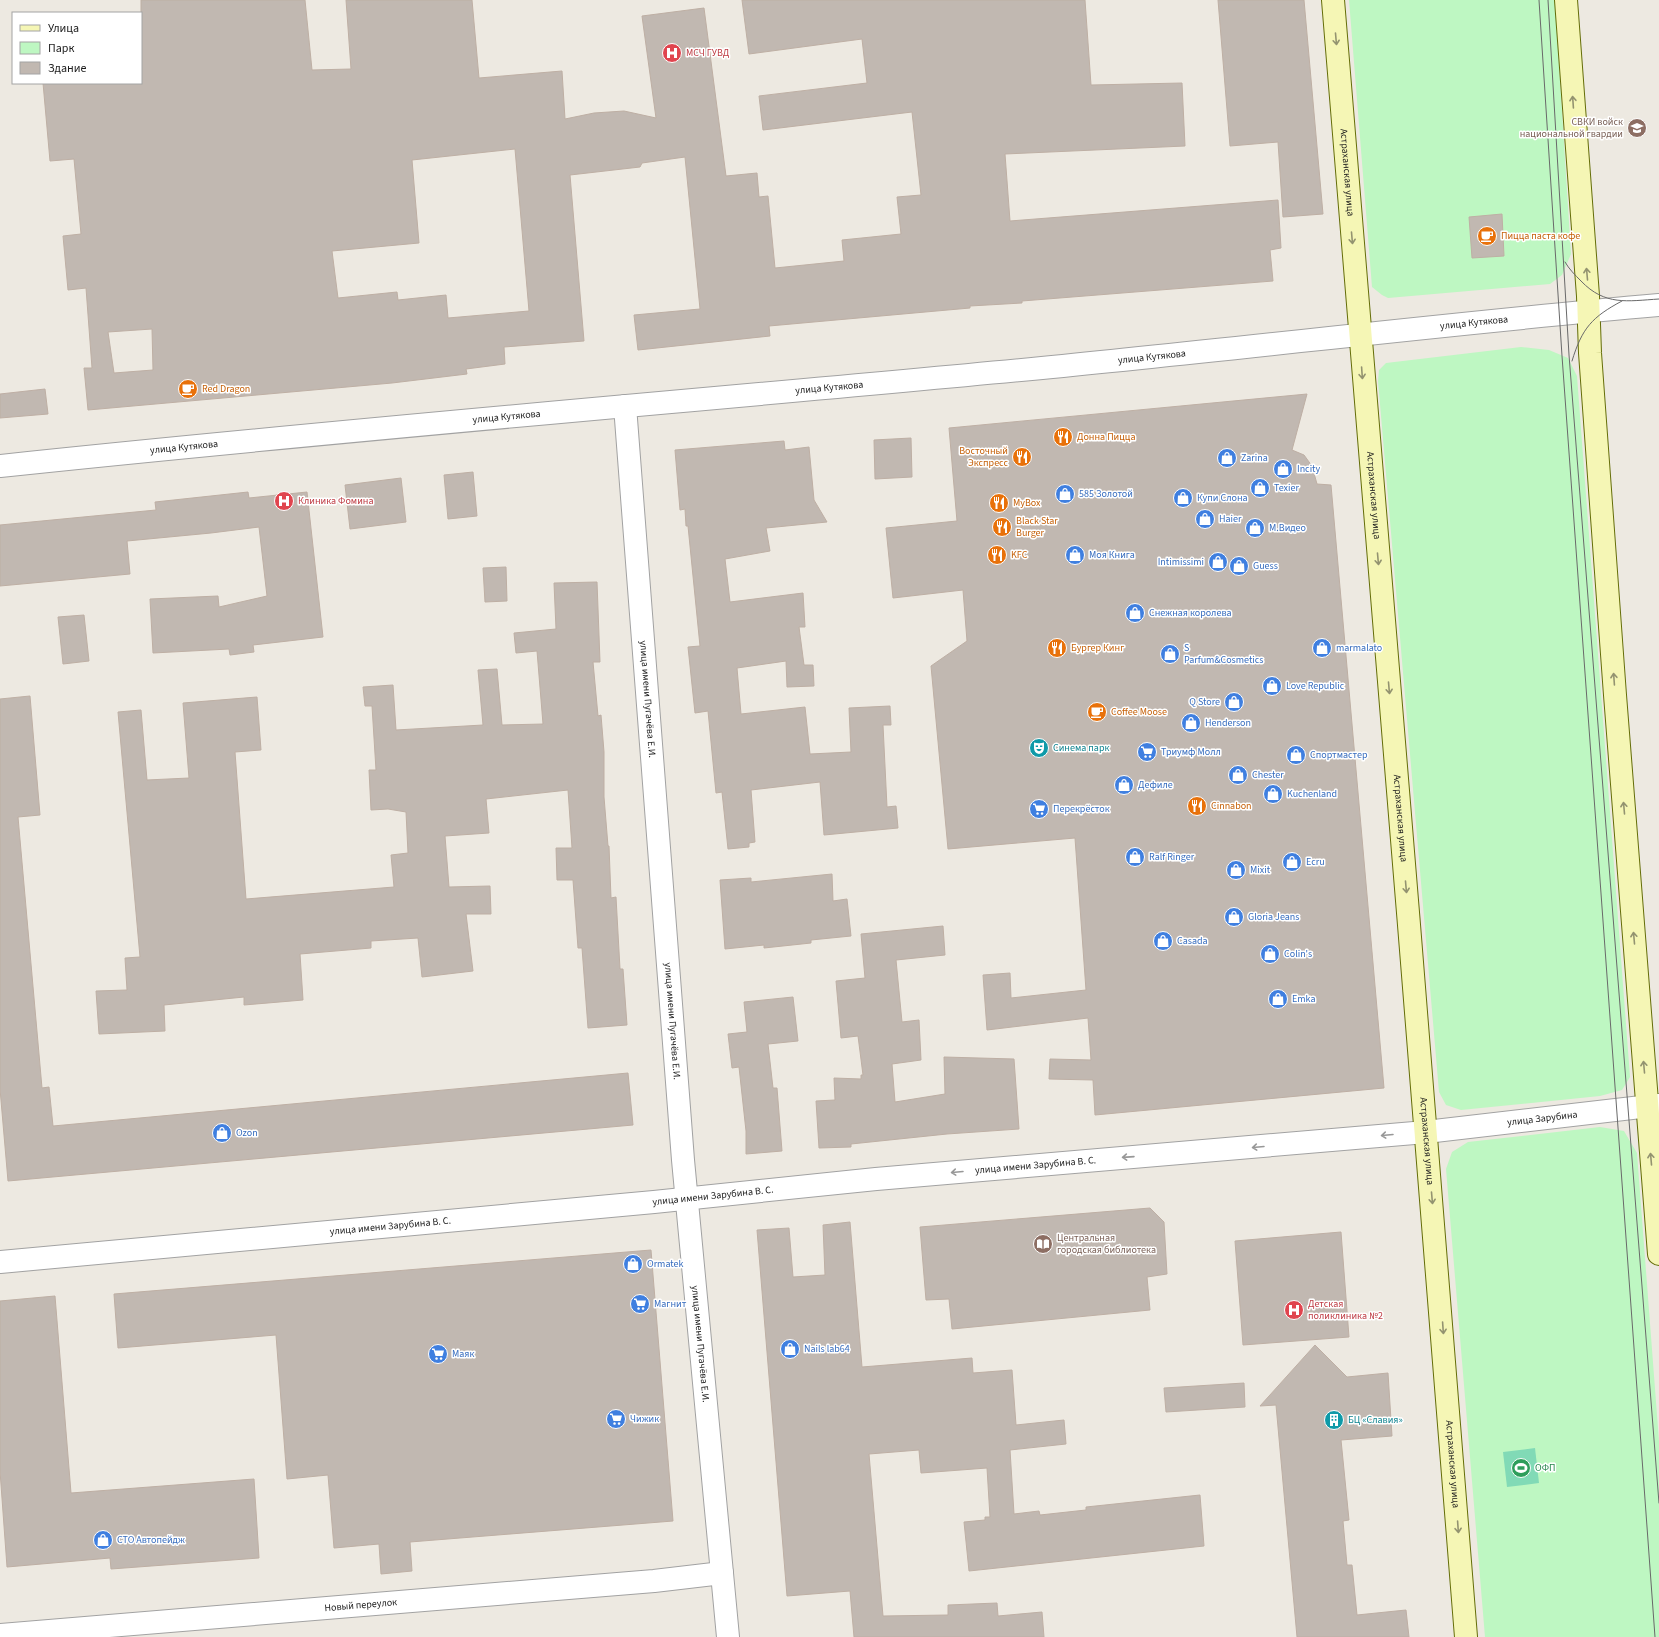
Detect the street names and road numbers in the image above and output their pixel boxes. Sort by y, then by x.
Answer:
street label: Астраханская улица [1336,128,1358,217]
street label: улица Кутякова [1439,312,1509,333]
street label: улица Кутякова [1117,346,1187,367]
street label: улица Кутякова [795,378,864,398]
street label: улица Кутякова [472,407,541,427]
street label: улица Кутякова [149,437,219,457]
street label: Астраханская улица [1363,451,1384,540]
street label: улица имени Пугачёва Е.И. [636,640,659,758]
street label: Астраханская улица [1390,774,1411,863]
street label: улица имени Пугачёва Е.И. [661,962,684,1080]
street label: Астраханская улица [1416,1097,1437,1186]
street label: улица Зарубина [1506,1107,1578,1130]
street label: улица имени Зарубина В. С. [974,1153,1097,1178]
street label: улица имени Зарубина В. С. [652,1183,774,1209]
street label: улица имени Зарубина В. С. [329,1214,452,1239]
street label: улица имени Пугачёва Е.И. [688,1285,713,1403]
street label: Астраханская улица [1442,1420,1463,1508]
street label: Новый переулок [324,1595,398,1615]

